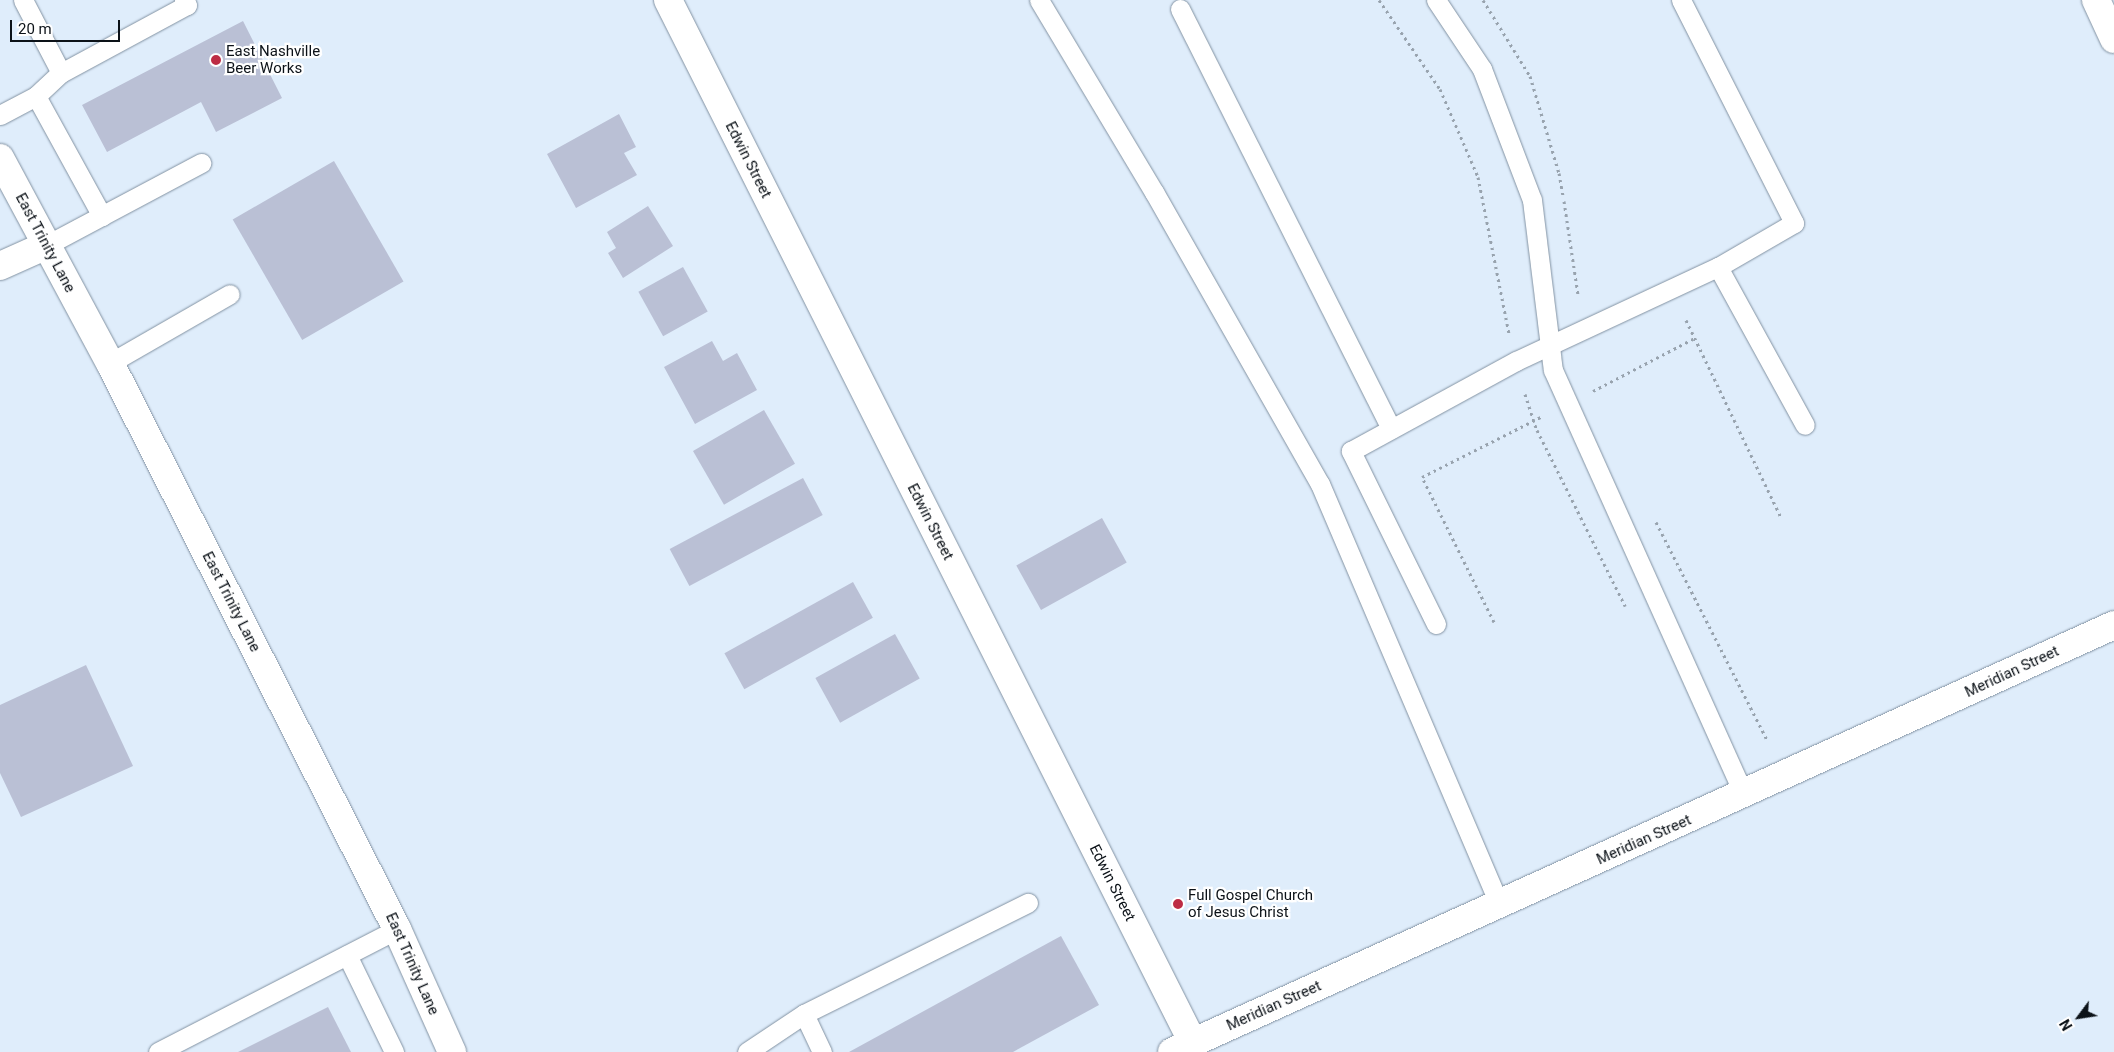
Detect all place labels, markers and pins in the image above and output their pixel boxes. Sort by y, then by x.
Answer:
place label: East Nashville Beer Works [226,42,320,77]
marker: East Nashville Beer Works [210,54,222,66]
place label: Full Gospel Church of Jesus Christ [1188,886,1313,921]
marker: Full Gospel Church of Jesus Christ [1172,898,1184,910]

